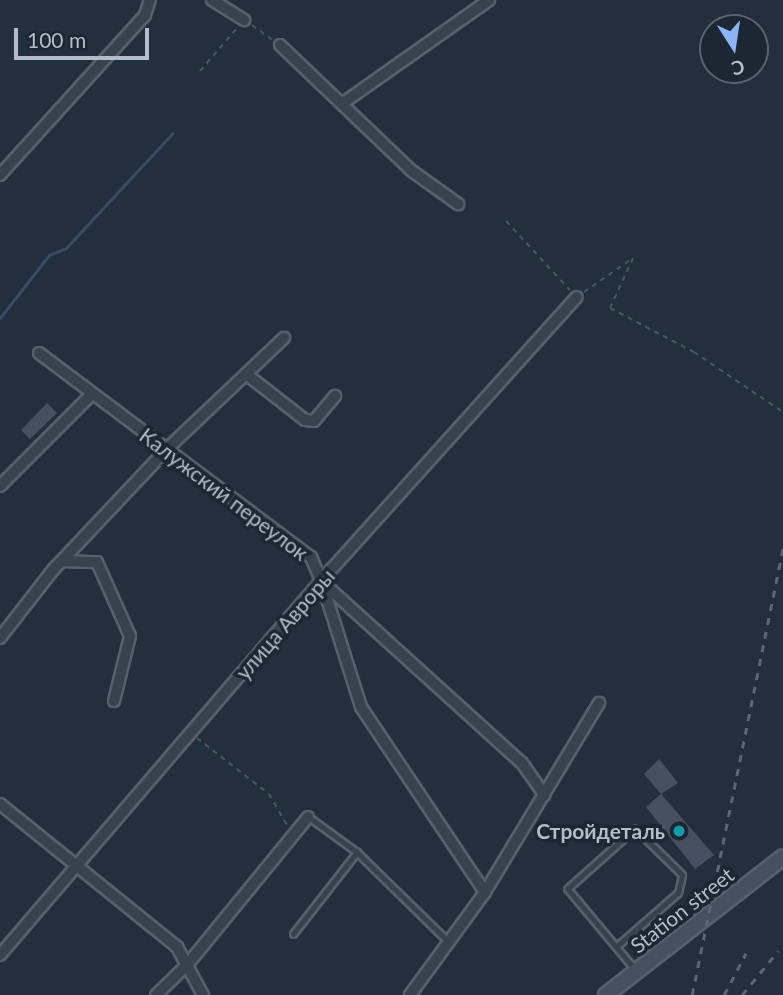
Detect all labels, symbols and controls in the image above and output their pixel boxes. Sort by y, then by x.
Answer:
scale bar [18,14,152,58]
north arrow [699,14,769,84]
text: 100 m [27,27,86,52]
text: С [730,56,747,81]
street label: Калужский переулок [135,422,313,566]
street label: улица Авроры [230,564,340,684]
place label: Стройдеталь [536,818,665,844]
marker: Стройдеталь [671,823,687,839]
street label: Station street [625,862,739,958]

